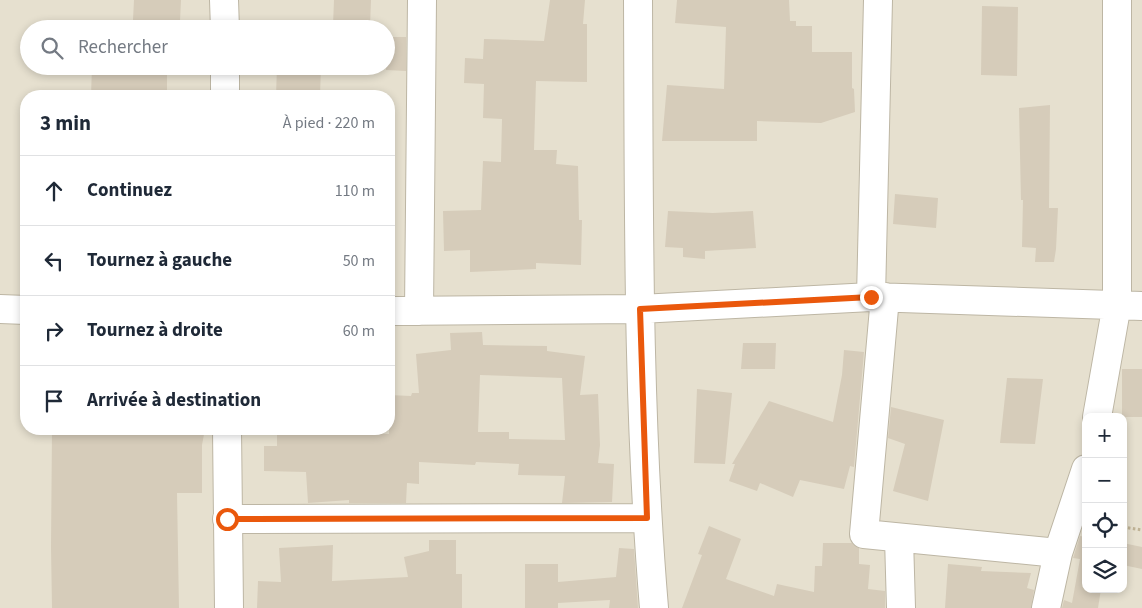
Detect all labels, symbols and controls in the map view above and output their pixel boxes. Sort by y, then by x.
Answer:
search box [20,20,395,75]
icon: search [38,34,66,62]
text: Rechercher [78,34,168,61]
text: 3 min [40,108,91,138]
text: À pied · 220 m [283,112,375,134]
icon: ahead [40,177,68,205]
text: Continuez [87,177,172,204]
text: 110 m [335,180,375,202]
icon: left [40,247,68,275]
text: Tournez à gauche [87,247,232,274]
text: 50 m [343,250,375,272]
route end [860,286,883,309]
icon: right [40,317,68,345]
text: Tournez à droite [87,317,223,344]
text: 60 m [343,320,375,342]
icon: arrive [40,387,68,415]
text: Arrivée à destination [87,387,261,414]
map controls [1082,413,1127,593]
button: + [1082,413,1127,458]
button: − [1082,458,1127,503]
button: locate [1082,503,1127,548]
route start [216,508,239,531]
button: layers [1082,548,1127,593]

